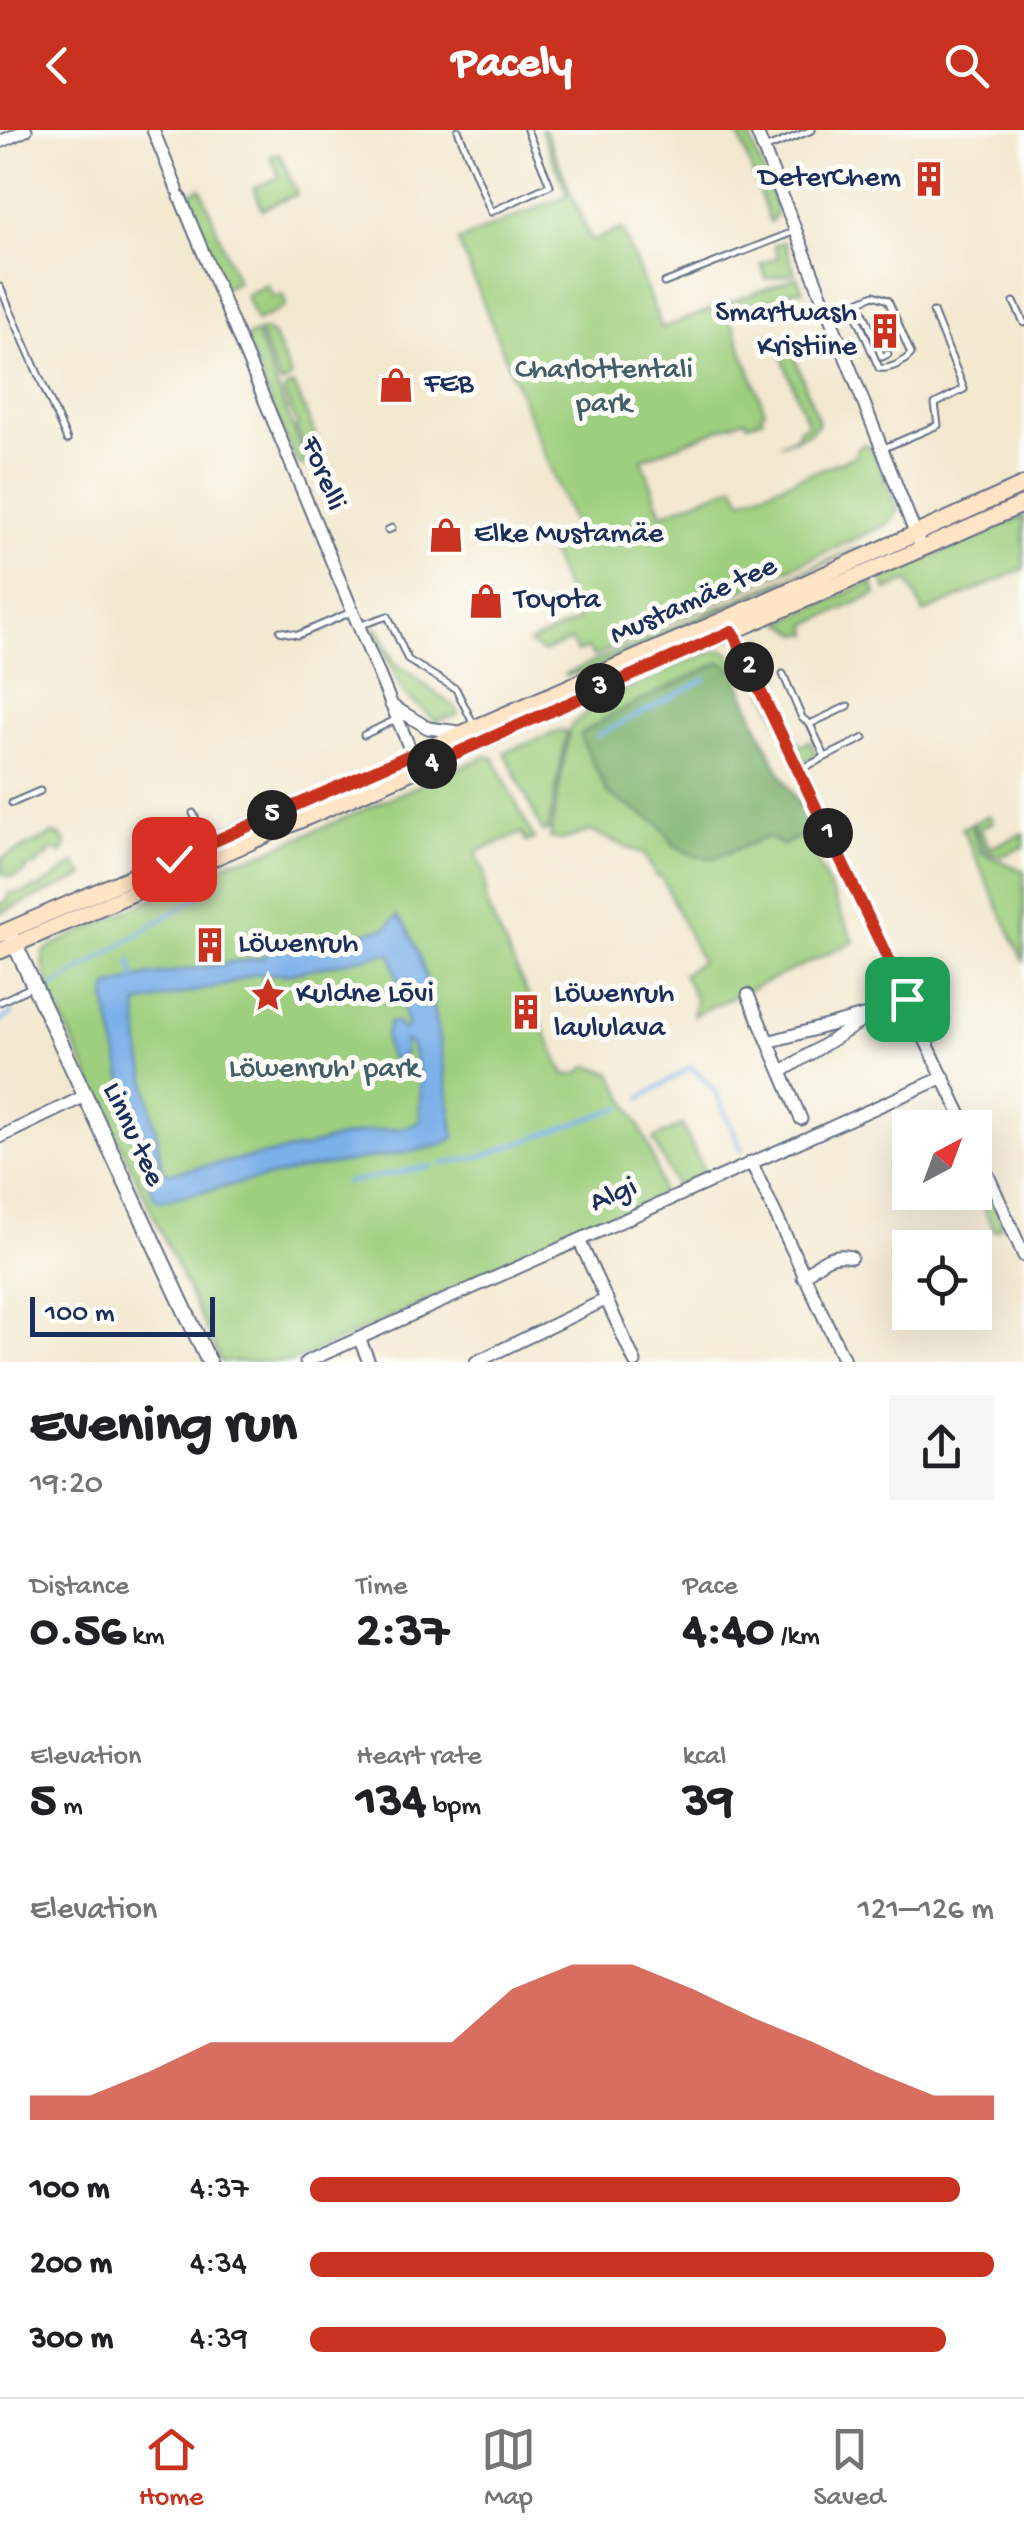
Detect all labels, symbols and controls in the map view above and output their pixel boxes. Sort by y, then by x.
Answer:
icon: back [30,38,85,93]
icon: search [939,38,994,93]
text: Pacely [452,39,572,92]
building icon: DeterChem [910,160,948,198]
place label: DeterChem [756,162,901,197]
place label: Smartwash Kristiine [715,297,858,366]
building icon: Smartwash Kristiine [866,312,904,350]
park label: Charlottentali park [515,354,693,423]
shop icon: FEB [377,366,415,404]
place label: FEB [423,368,474,403]
street label: Forelli [291,431,353,516]
shop icon: Elke Mustamäe [427,516,465,554]
place label: Elke Mustamäe [474,518,664,553]
street label: Mustamäe tee [605,549,783,654]
shop icon: Toyota [467,582,505,620]
place label: Toyota [512,584,602,619]
pin: 2 [724,642,774,692]
text: 2 [742,650,756,683]
pin: 3 [575,663,625,713]
text: 3 [593,671,607,704]
pin: 4 [407,739,457,789]
text: 4 [425,747,439,780]
pin: 5 [247,790,297,840]
text: 5 [265,798,279,831]
pin: 1 [803,808,853,858]
text: 1 [822,816,834,849]
pin [132,817,217,902]
icon: check [147,832,202,887]
building icon: Löwenruh [191,926,229,964]
place label: Löwenruh [238,928,358,963]
pin [865,957,950,1042]
icon: arrive [880,972,935,1027]
place icon: Kuldne Lõvi [249,976,287,1014]
place label: Kuldne Lõvi [296,978,434,1013]
place label: Löwenruh laululava [554,978,674,1047]
building icon: Löwenruh laululava [507,993,545,1031]
park label: Löwenruh' park [229,1053,422,1088]
street label: Linnu tee [93,1078,171,1193]
north arrow [892,1110,992,1210]
map controls [892,1110,992,1330]
street label: Algi [585,1170,643,1222]
button: locate [892,1230,992,1330]
scale bar [30,1292,215,1336]
text: 100 m [45,1298,115,1331]
button: share [889,1395,994,1500]
text: Evening run [30,1396,297,1460]
text: 19:20 [30,1466,103,1504]
text: Distance [30,1571,129,1604]
text: Time [356,1571,408,1604]
text: Pace [683,1571,738,1604]
text: 0.56 [30,1604,126,1663]
text: 2:37 [356,1604,449,1663]
text: 4:40 [683,1604,774,1663]
text: km [126,1621,165,1654]
text: /km [774,1621,820,1654]
text: Elevation [30,1741,141,1774]
text: Heart rate [356,1741,482,1774]
text: kcal [683,1741,726,1774]
text: 5 [30,1774,56,1833]
text: 134 [356,1774,426,1833]
text: 39 [683,1774,734,1833]
text: m [56,1791,83,1824]
text: bpm [426,1791,481,1824]
text: Elevation [30,1892,157,1930]
text: 121–126 m [858,1892,994,1930]
text: 100 m [30,2171,110,2209]
text: 4:37 [190,2171,248,2209]
text: 200 m [30,2246,112,2284]
text: 4:34 [190,2246,247,2284]
text: 300 m [30,2321,113,2359]
text: 4:39 [190,2321,248,2359]
tab: Home [139,2422,204,2515]
tab: Map [481,2422,536,2515]
tab: Saved [813,2422,885,2515]

